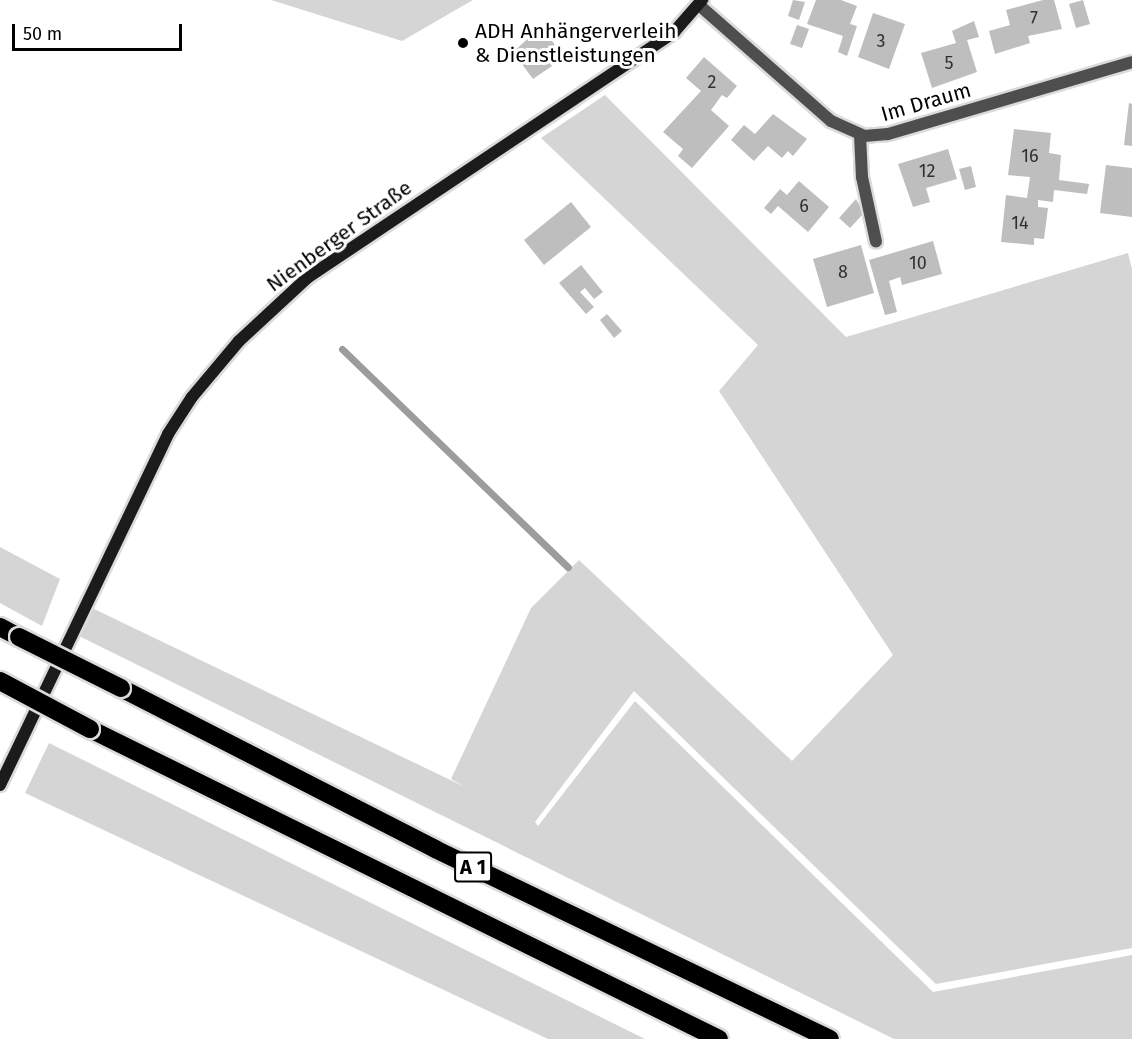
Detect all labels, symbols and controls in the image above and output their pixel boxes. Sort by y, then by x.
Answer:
house number: 7 [1030,7,1038,29]
scale bar [15,12,184,50]
place label: ADH Anhängerverleih & Dienstleistungen [475,18,676,68]
text: 50 m [23,23,62,45]
house number: 3 [877,30,885,52]
marker: ADH Anhängerverleih & Dienstleistungen [456,36,470,50]
house number: 5 [944,52,954,74]
house number: 2 [708,71,716,93]
street label: Im Draum [878,77,974,127]
house number: 16 [1021,145,1039,167]
house number: 12 [919,160,935,182]
street label: Nienberger Straße [262,175,416,297]
house number: 6 [799,195,809,217]
house number: 14 [1011,212,1029,234]
house number: 10 [909,252,927,274]
house number: 8 [838,261,848,283]
road number: A 1 [454,850,492,884]

